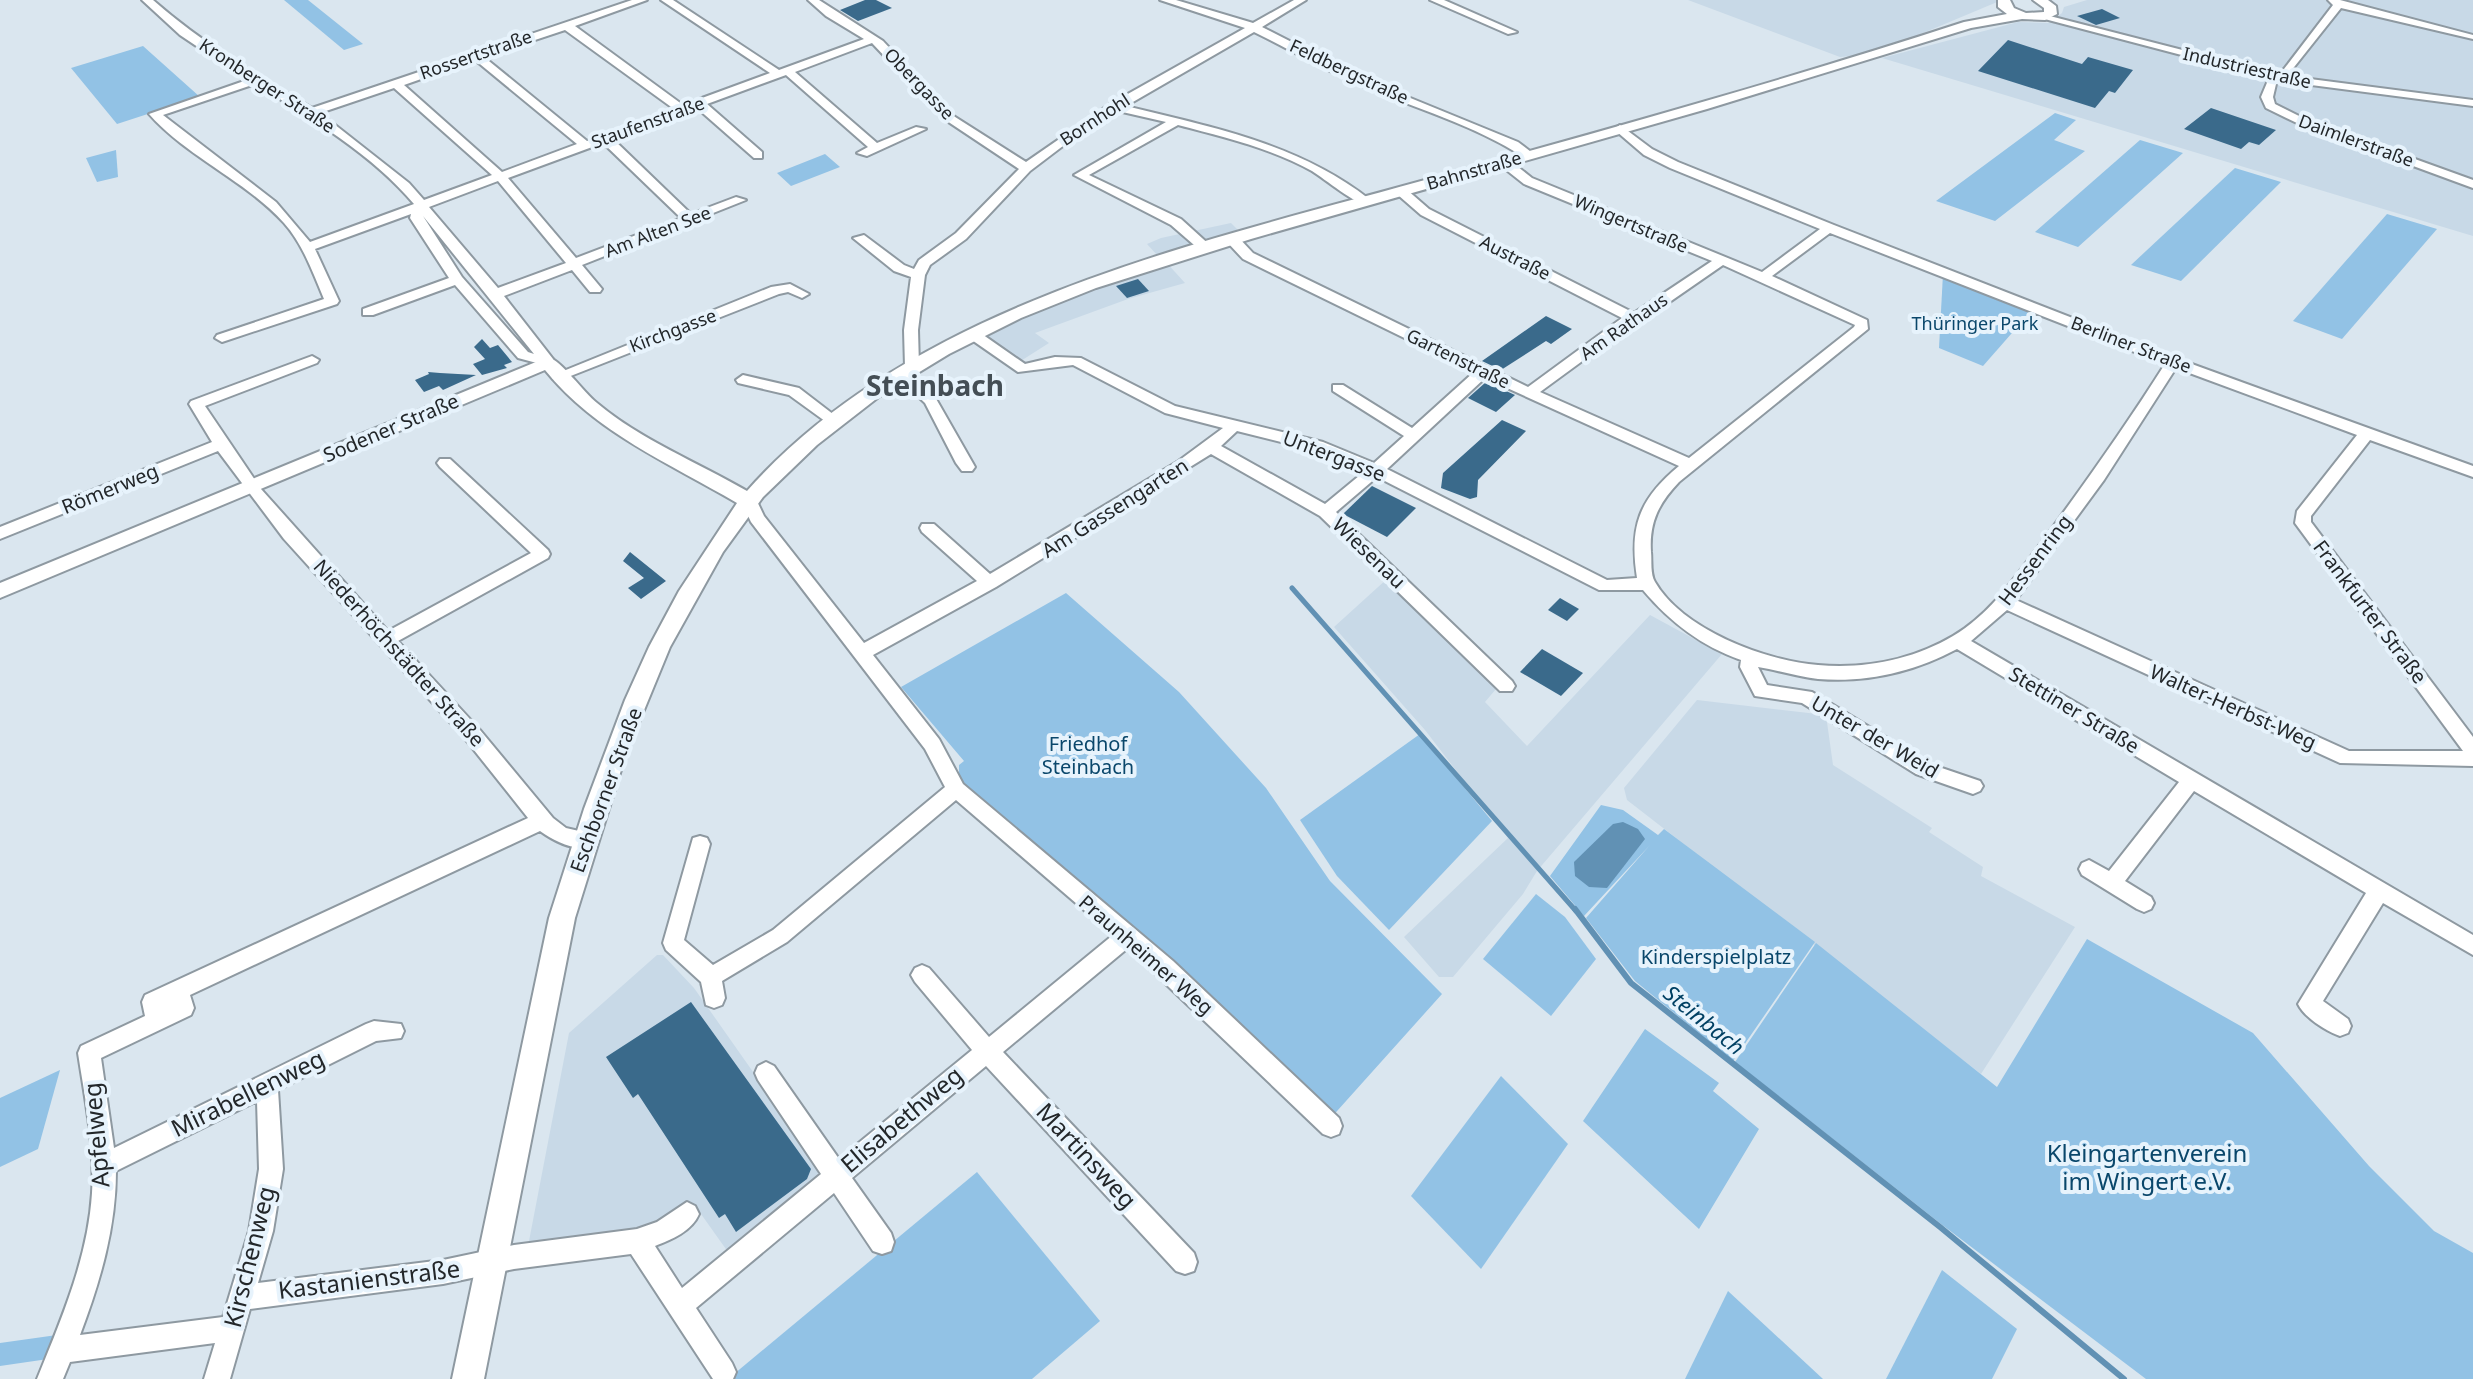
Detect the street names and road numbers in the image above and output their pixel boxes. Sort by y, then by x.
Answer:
street label: Rossertstraße [416,24,535,84]
street label: Kronberger Straße [195,32,340,138]
street label: Feldbergstraße [1286,33,1413,109]
street label: Industriestraße [2181,41,2314,93]
street label: Obergasse [879,42,960,124]
street label: Bornhohl [1055,88,1134,151]
street label: Staufenstraße [588,90,708,154]
street label: Daimlerstraße [2296,108,2417,172]
street label: Bahnstraße [1423,145,1524,195]
street label: Wingertstraße [1571,188,1692,258]
street label: Am Alten See [601,200,714,262]
street label: Austraße [1476,229,1555,285]
street label: Am Rathaus [1575,287,1672,365]
street label: Kirchgasse [626,303,720,358]
street label: Berliner Straße [2068,310,2195,378]
street label: Gartenstraße [1403,323,1514,393]
street label: Sodener Straße [319,387,463,468]
street label: Untergasse [1279,424,1389,487]
street label: Am Gassengarten [1036,452,1193,564]
street label: Römerweg [57,457,162,520]
street label: Hessenring [1992,509,2078,611]
street label: Wiesenau [1327,511,1412,594]
street label: Frankfurter Straße [2308,534,2433,689]
street label: Niederhöchstädter Straße [308,553,491,752]
street label: Walter-Herbst-Weg [2146,658,2321,755]
street label: Stettiner Straße [2004,660,2144,759]
street label: Unter der Weid [1807,689,1944,784]
street label: Eschborner Straße [563,704,648,876]
street label: Praunheimer Weg [1073,889,1219,1021]
street label: Mirabellenweg [165,1041,330,1144]
street label: Elisabethweg [833,1058,969,1180]
street label: Apfelweg [74,1081,117,1189]
street label: Martinsweg [1030,1095,1145,1215]
street label: Kirschenweg [215,1183,282,1331]
street label: Kastanienstraße [276,1251,462,1306]

